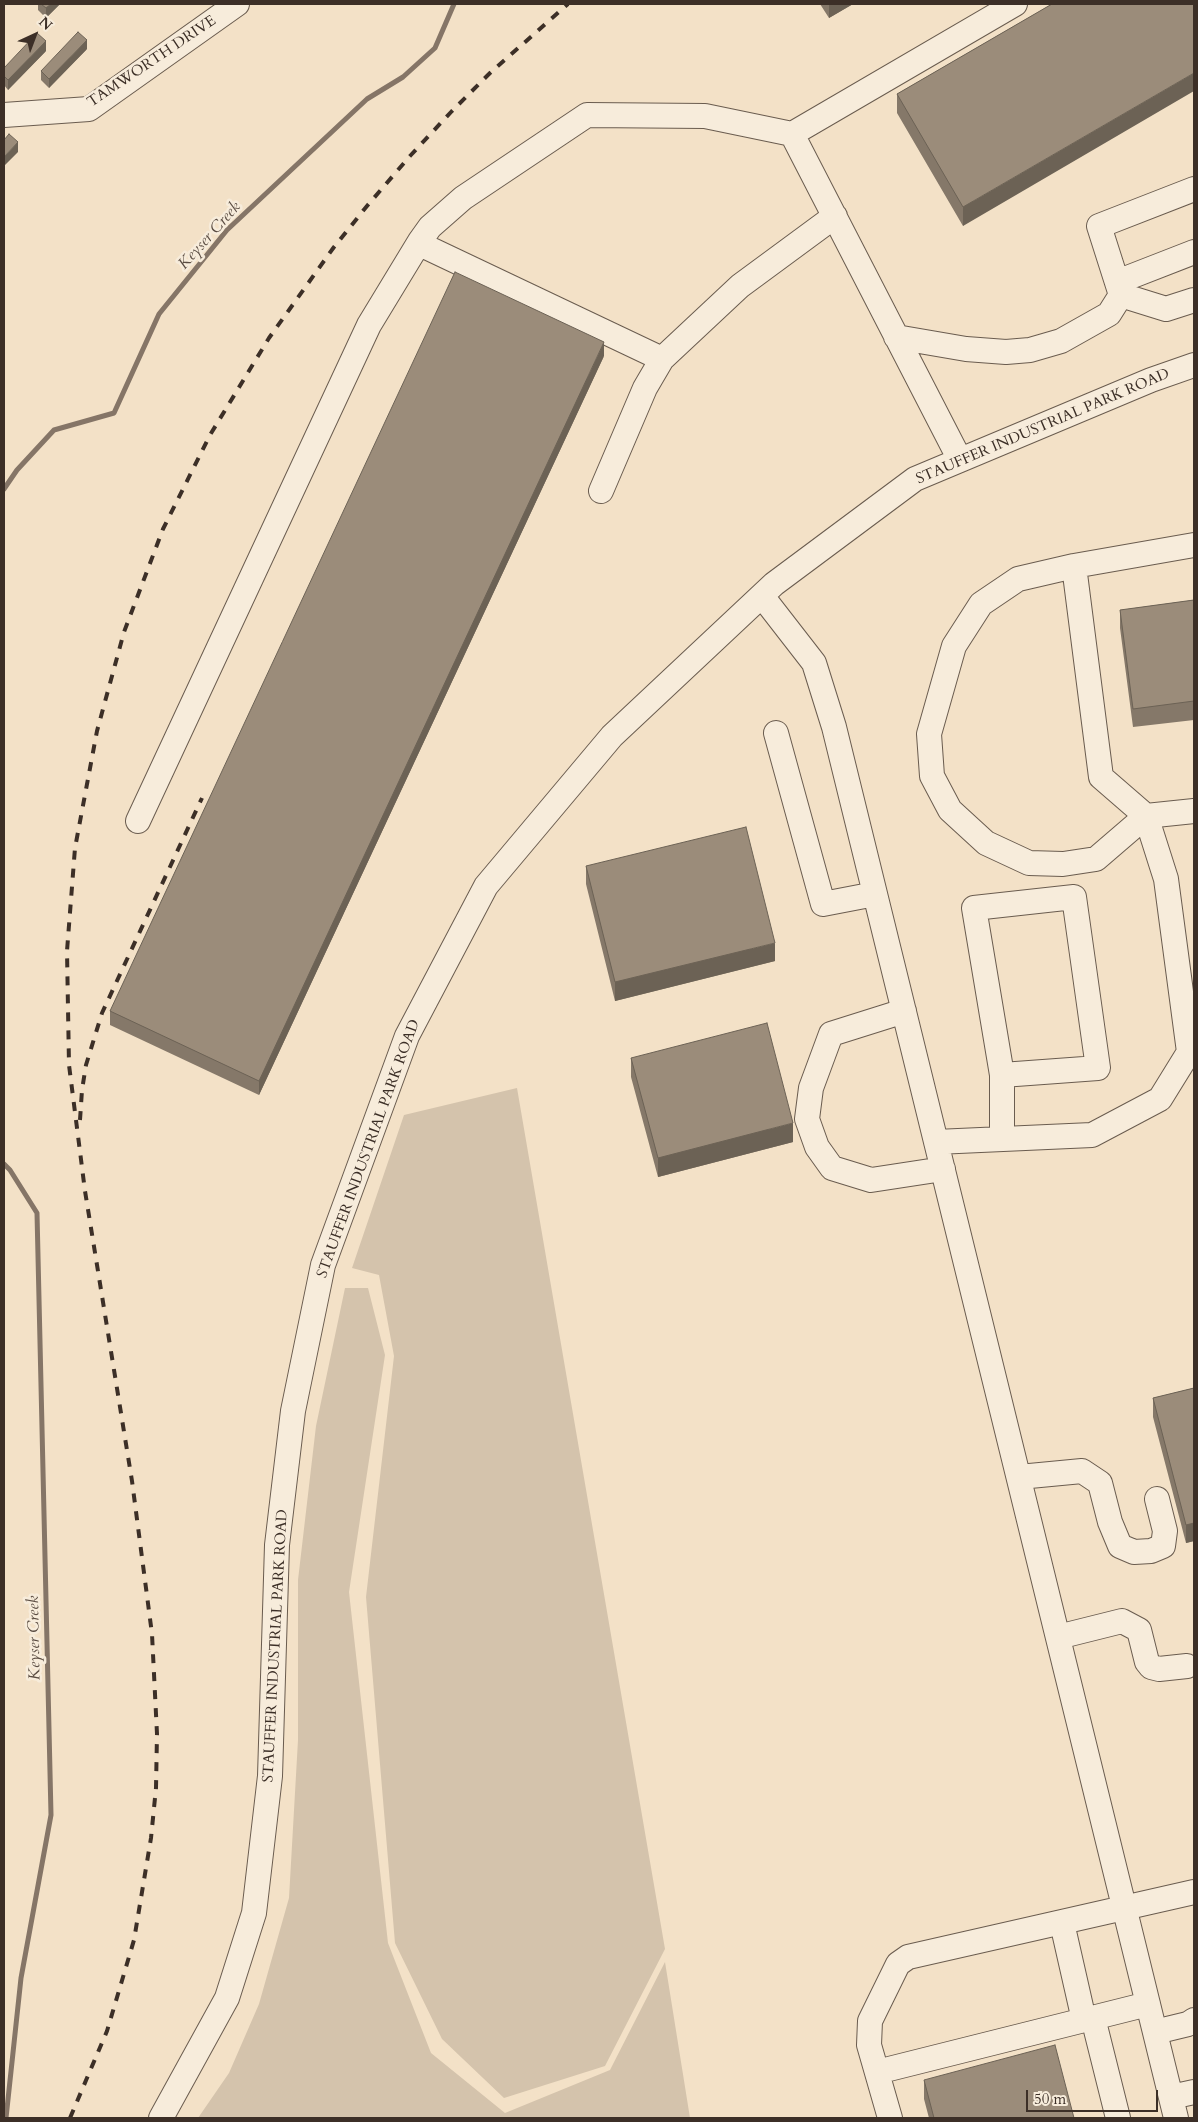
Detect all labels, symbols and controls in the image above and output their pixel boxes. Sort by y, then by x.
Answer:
north arrow [10,10,60,60]
street label: TAMWORTH DRIVE [84,12,220,112]
text: N [35,13,56,35]
water label: Keyser Creek [175,198,245,274]
street label: STAUFFER INDUSTRIAL PARK ROAD [914,365,1172,489]
street label: STAUFFER INDUSTRIAL PARK ROAD [314,1017,424,1281]
street label: STAUFFER INDUSTRIAL PARK ROAD [260,1509,292,1783]
water label: Keyser Creek [25,1596,45,1680]
scale bar [1028,2080,1160,2112]
text: 50 m [1034,2089,1066,2109]

